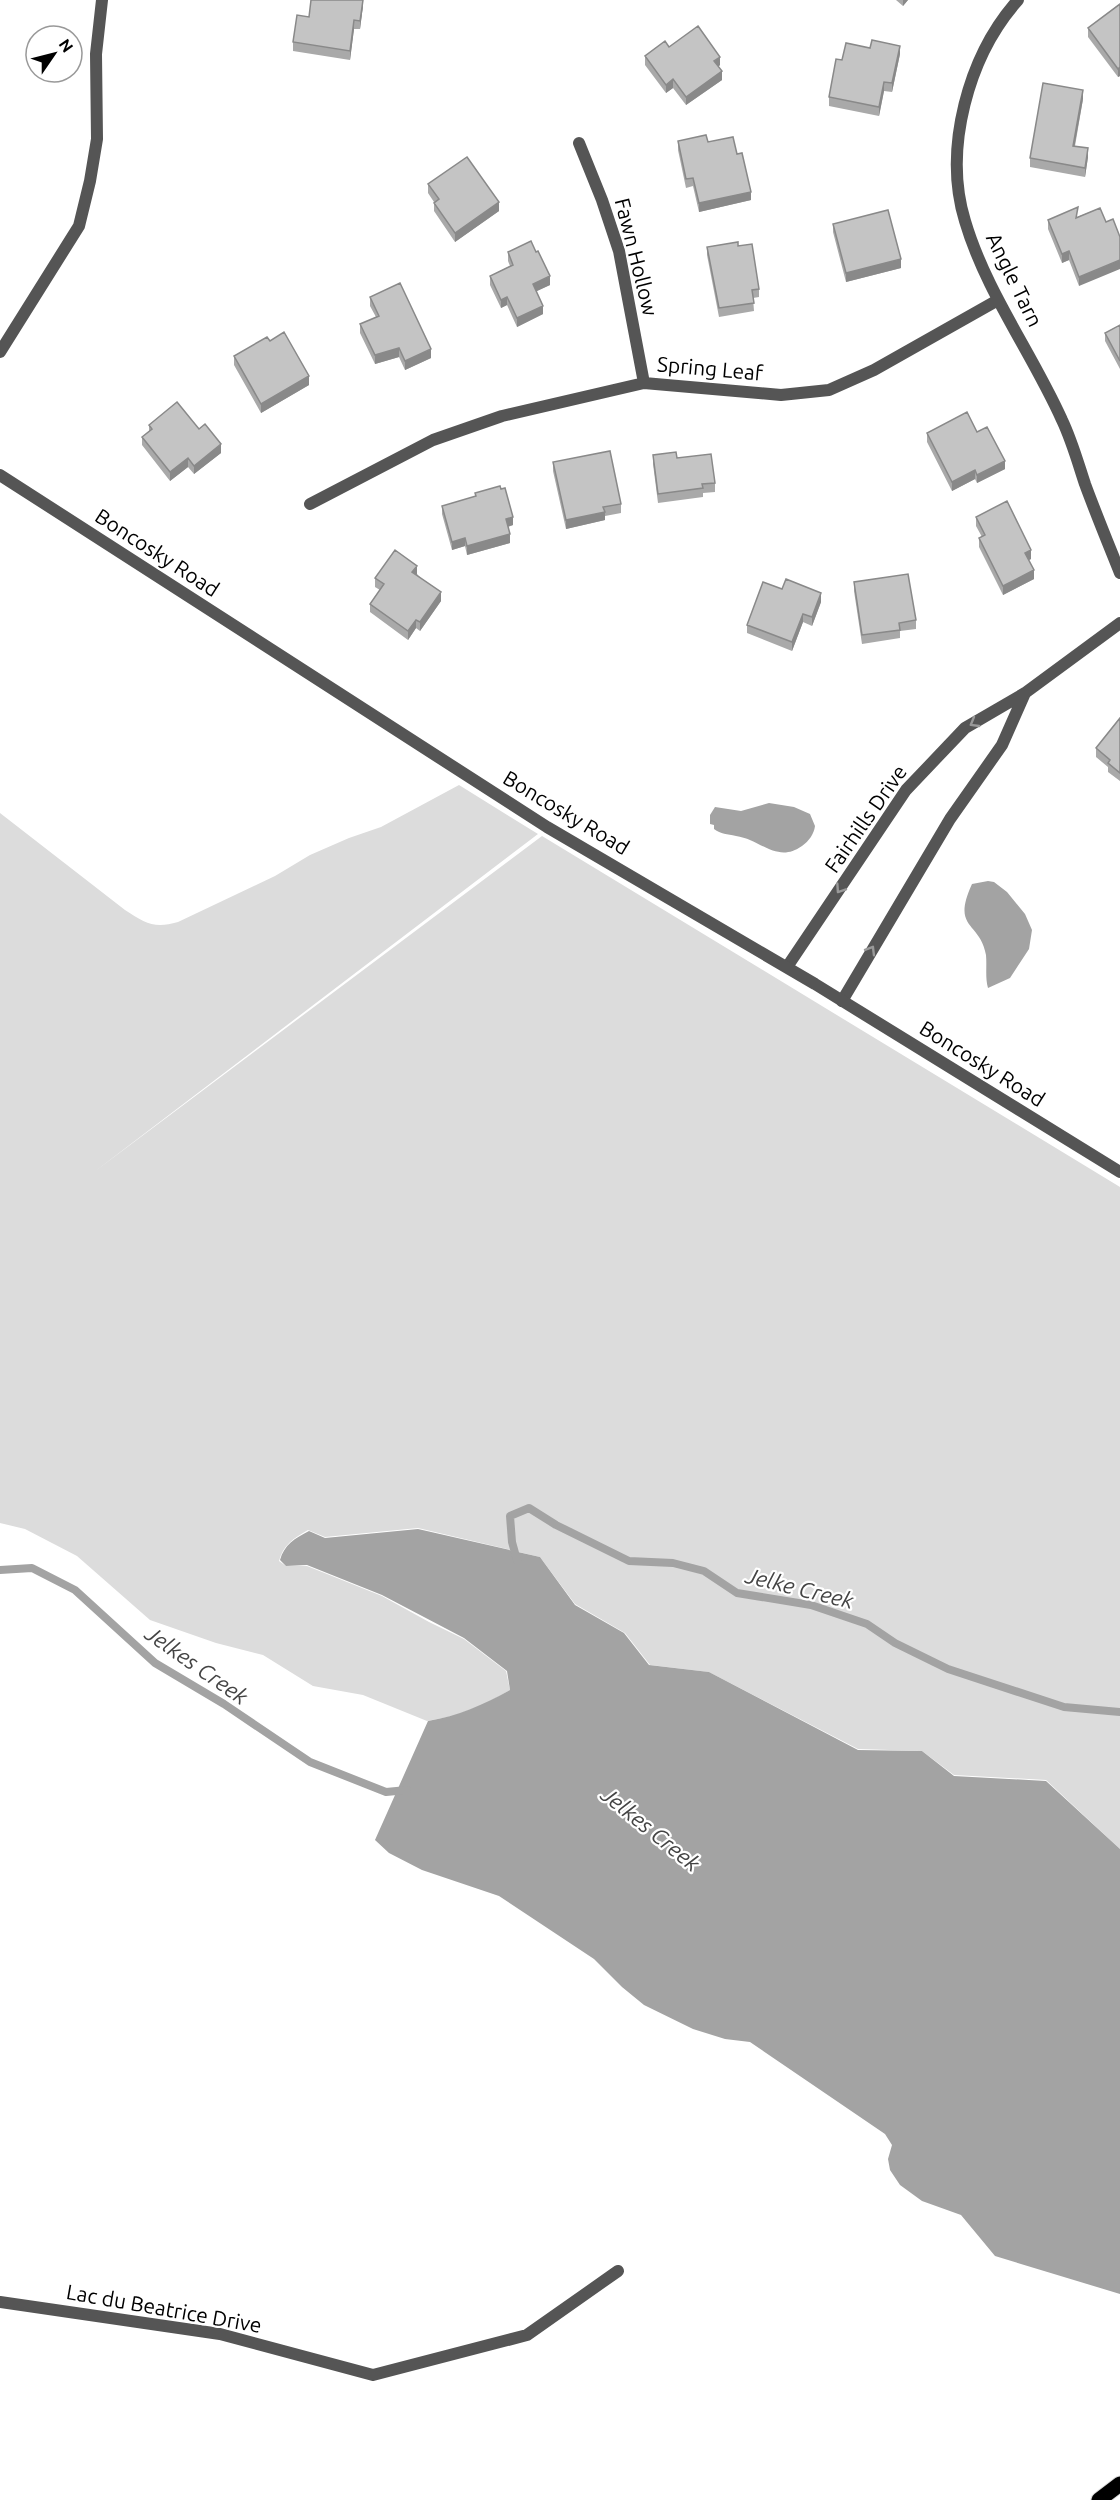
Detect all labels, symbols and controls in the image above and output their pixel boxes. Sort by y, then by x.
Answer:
north arrow [24,24,84,84]
text: N [55,35,77,55]
street label: Fawn Hollow [611,195,663,318]
street label: Angle Tarn [982,229,1048,330]
street label: Spring Leaf [656,351,765,385]
street label: Boncosky Road [91,503,224,601]
one-way arrow [970,715,980,727]
street label: Fairhills Drive [819,760,911,877]
street label: Boncosky Road [499,765,634,859]
one-way arrow [836,883,847,894]
one-way arrow [864,946,875,956]
street label: Boncosky Road [916,1015,1049,1111]
water label: Jelke Creek [743,1562,857,1613]
water label: Jelkes Creek [140,1620,254,1709]
water label: Jelkes Creek [596,1781,706,1876]
street label: Lac du Beatrice Drive [65,2279,264,2337]

